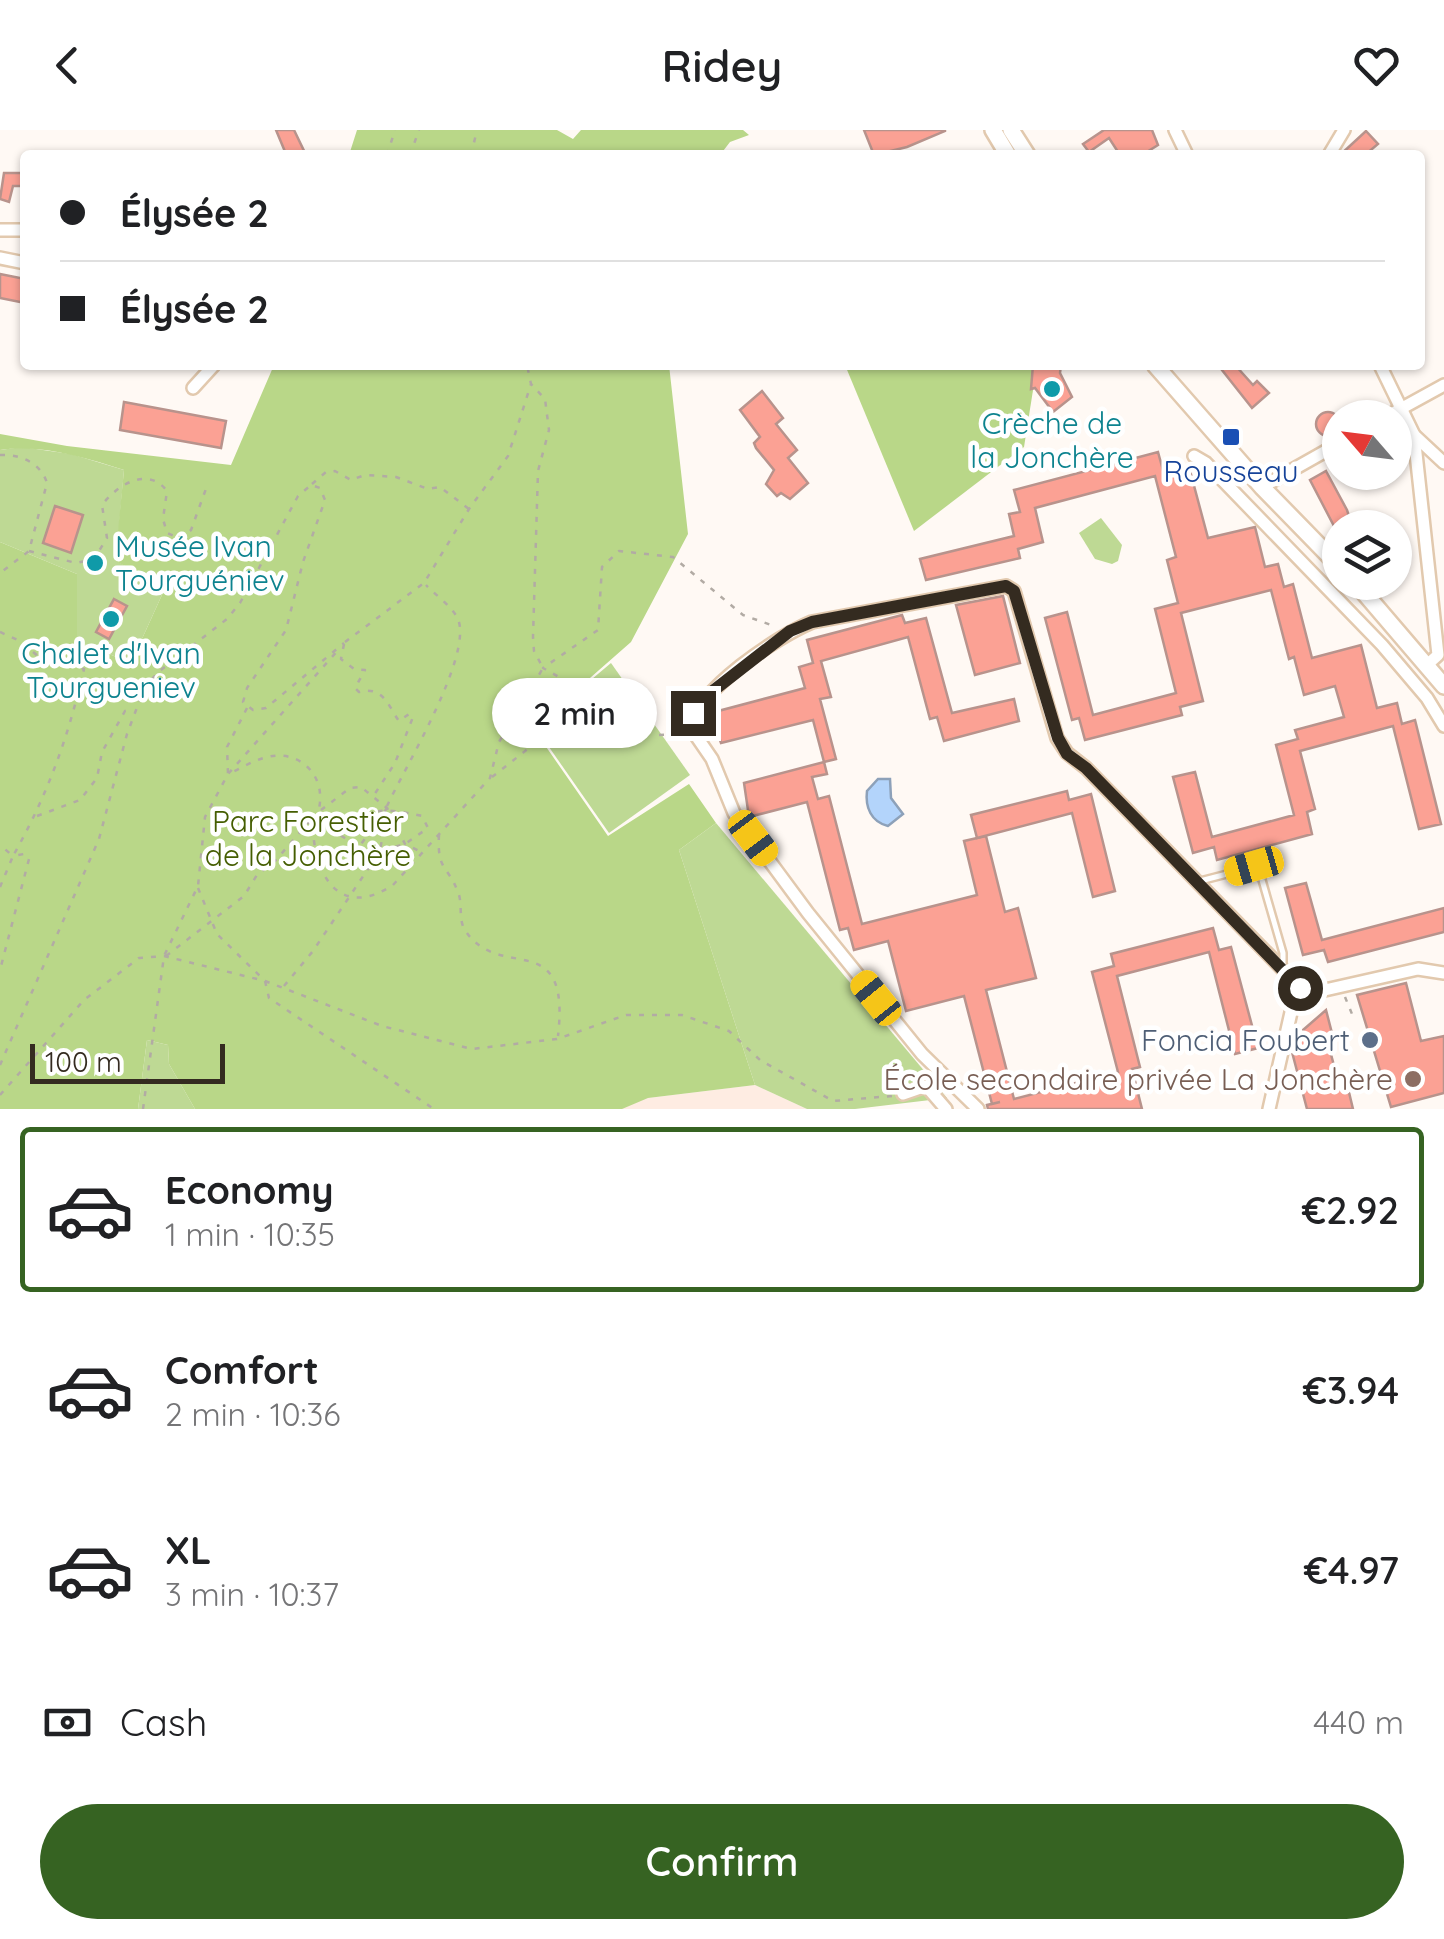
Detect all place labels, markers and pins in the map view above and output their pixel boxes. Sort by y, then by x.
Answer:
marker: Crèche de la Jonchère [1041,378,1063,400]
place label: Crèche de la Jonchère [970,404,1134,476]
marker: Rousseau [1220,426,1242,448]
place label: Rousseau [1163,452,1299,490]
place label: Musée Ivan Tourguéniev [115,527,285,599]
marker: Musée Ivan Tourguéniev [84,552,106,574]
marker: Chalet d'Ivan Tourgueniev [100,608,122,630]
place label: Chalet d'Ivan Tourgueniev [21,634,201,706]
place label: Foncia Foubert [1141,1021,1350,1059]
marker: Foncia Foubert [1359,1029,1381,1051]
place label: École secondaire privée La Jonchère [883,1060,1393,1098]
marker: École secondaire privée La Jonchère [1402,1068,1424,1090]

